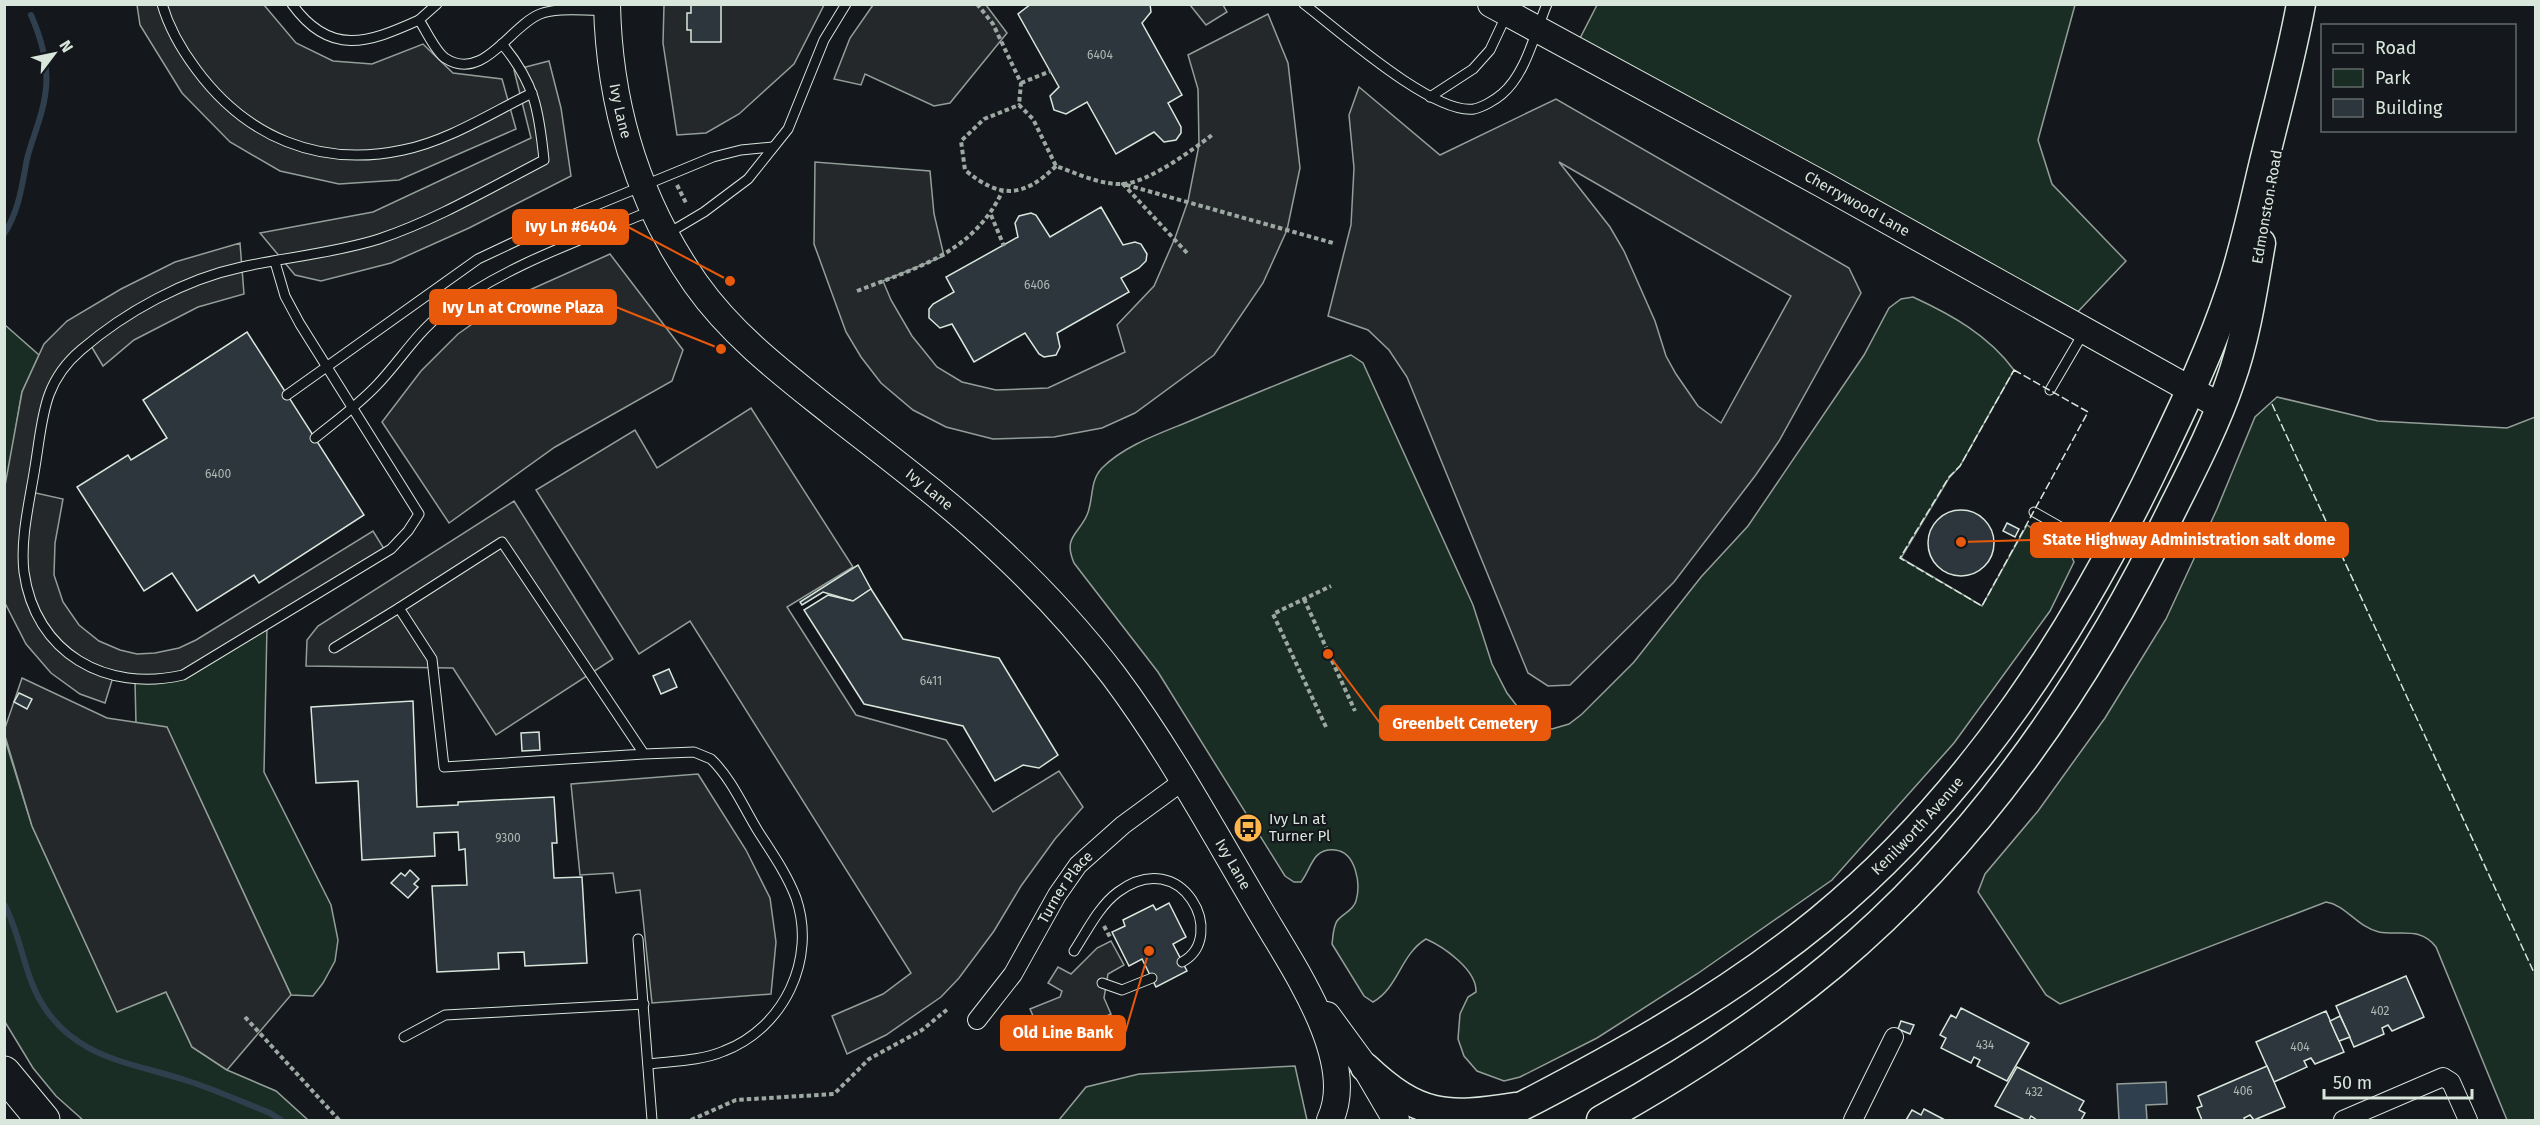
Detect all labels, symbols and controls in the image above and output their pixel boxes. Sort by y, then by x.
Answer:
north arrow [24,24,84,84]
legend [2321,24,2516,132]
text: N [55,37,77,56]
text: Road [2375,37,2417,59]
house number: 6404 [1087,48,1114,62]
text: Park [2375,67,2411,89]
street label: Ivy Lane [606,82,635,140]
text: Building [2375,97,2443,119]
street label: Edmonston Road [2248,149,2286,265]
street label: Cherrywood Lane [1801,167,1913,240]
callout: Ivy Ln #6404 [513,210,628,244]
text: Ivy Ln #6404 [525,217,617,236]
house number: 6406 [1024,278,1050,292]
callout: Ivy Ln at Crowne Plaza [430,290,616,324]
text: Ivy Ln at Crowne Plaza [442,298,604,317]
street label: Ivy Lane [902,465,957,514]
house number: 6400 [205,467,231,481]
callout: State Highway Administration salt dome [2031,523,2348,557]
text: State Highway Administration salt dome [2043,530,2335,549]
house number: 6411 [920,674,942,688]
callout: Greenbelt Cemetery [1380,706,1550,740]
text: Greenbelt Cemetery [1392,714,1539,733]
street label: Kenilworth Avenue [1867,773,1967,879]
place label: Ivy Ln at Turner Pl [1269,810,1331,845]
bus stop icon: Ivy Ln at Turner Pl [1232,812,1264,844]
house number: 9300 [495,831,521,845]
street label: Ivy Lane [1211,836,1255,893]
street label: Turner Place [1034,847,1097,927]
house number: 402 [2371,1004,2389,1018]
callout: Old Line Bank [1001,1016,1125,1050]
text: Old Line Bank [1013,1023,1113,1042]
house number: 434 [1976,1038,1995,1052]
house number: 404 [2290,1040,2310,1054]
scale bar [2324,1062,2472,1100]
text: 50 m [2333,1072,2372,1094]
house number: 406 [2233,1084,2253,1098]
house number: 432 [2025,1085,2043,1099]

